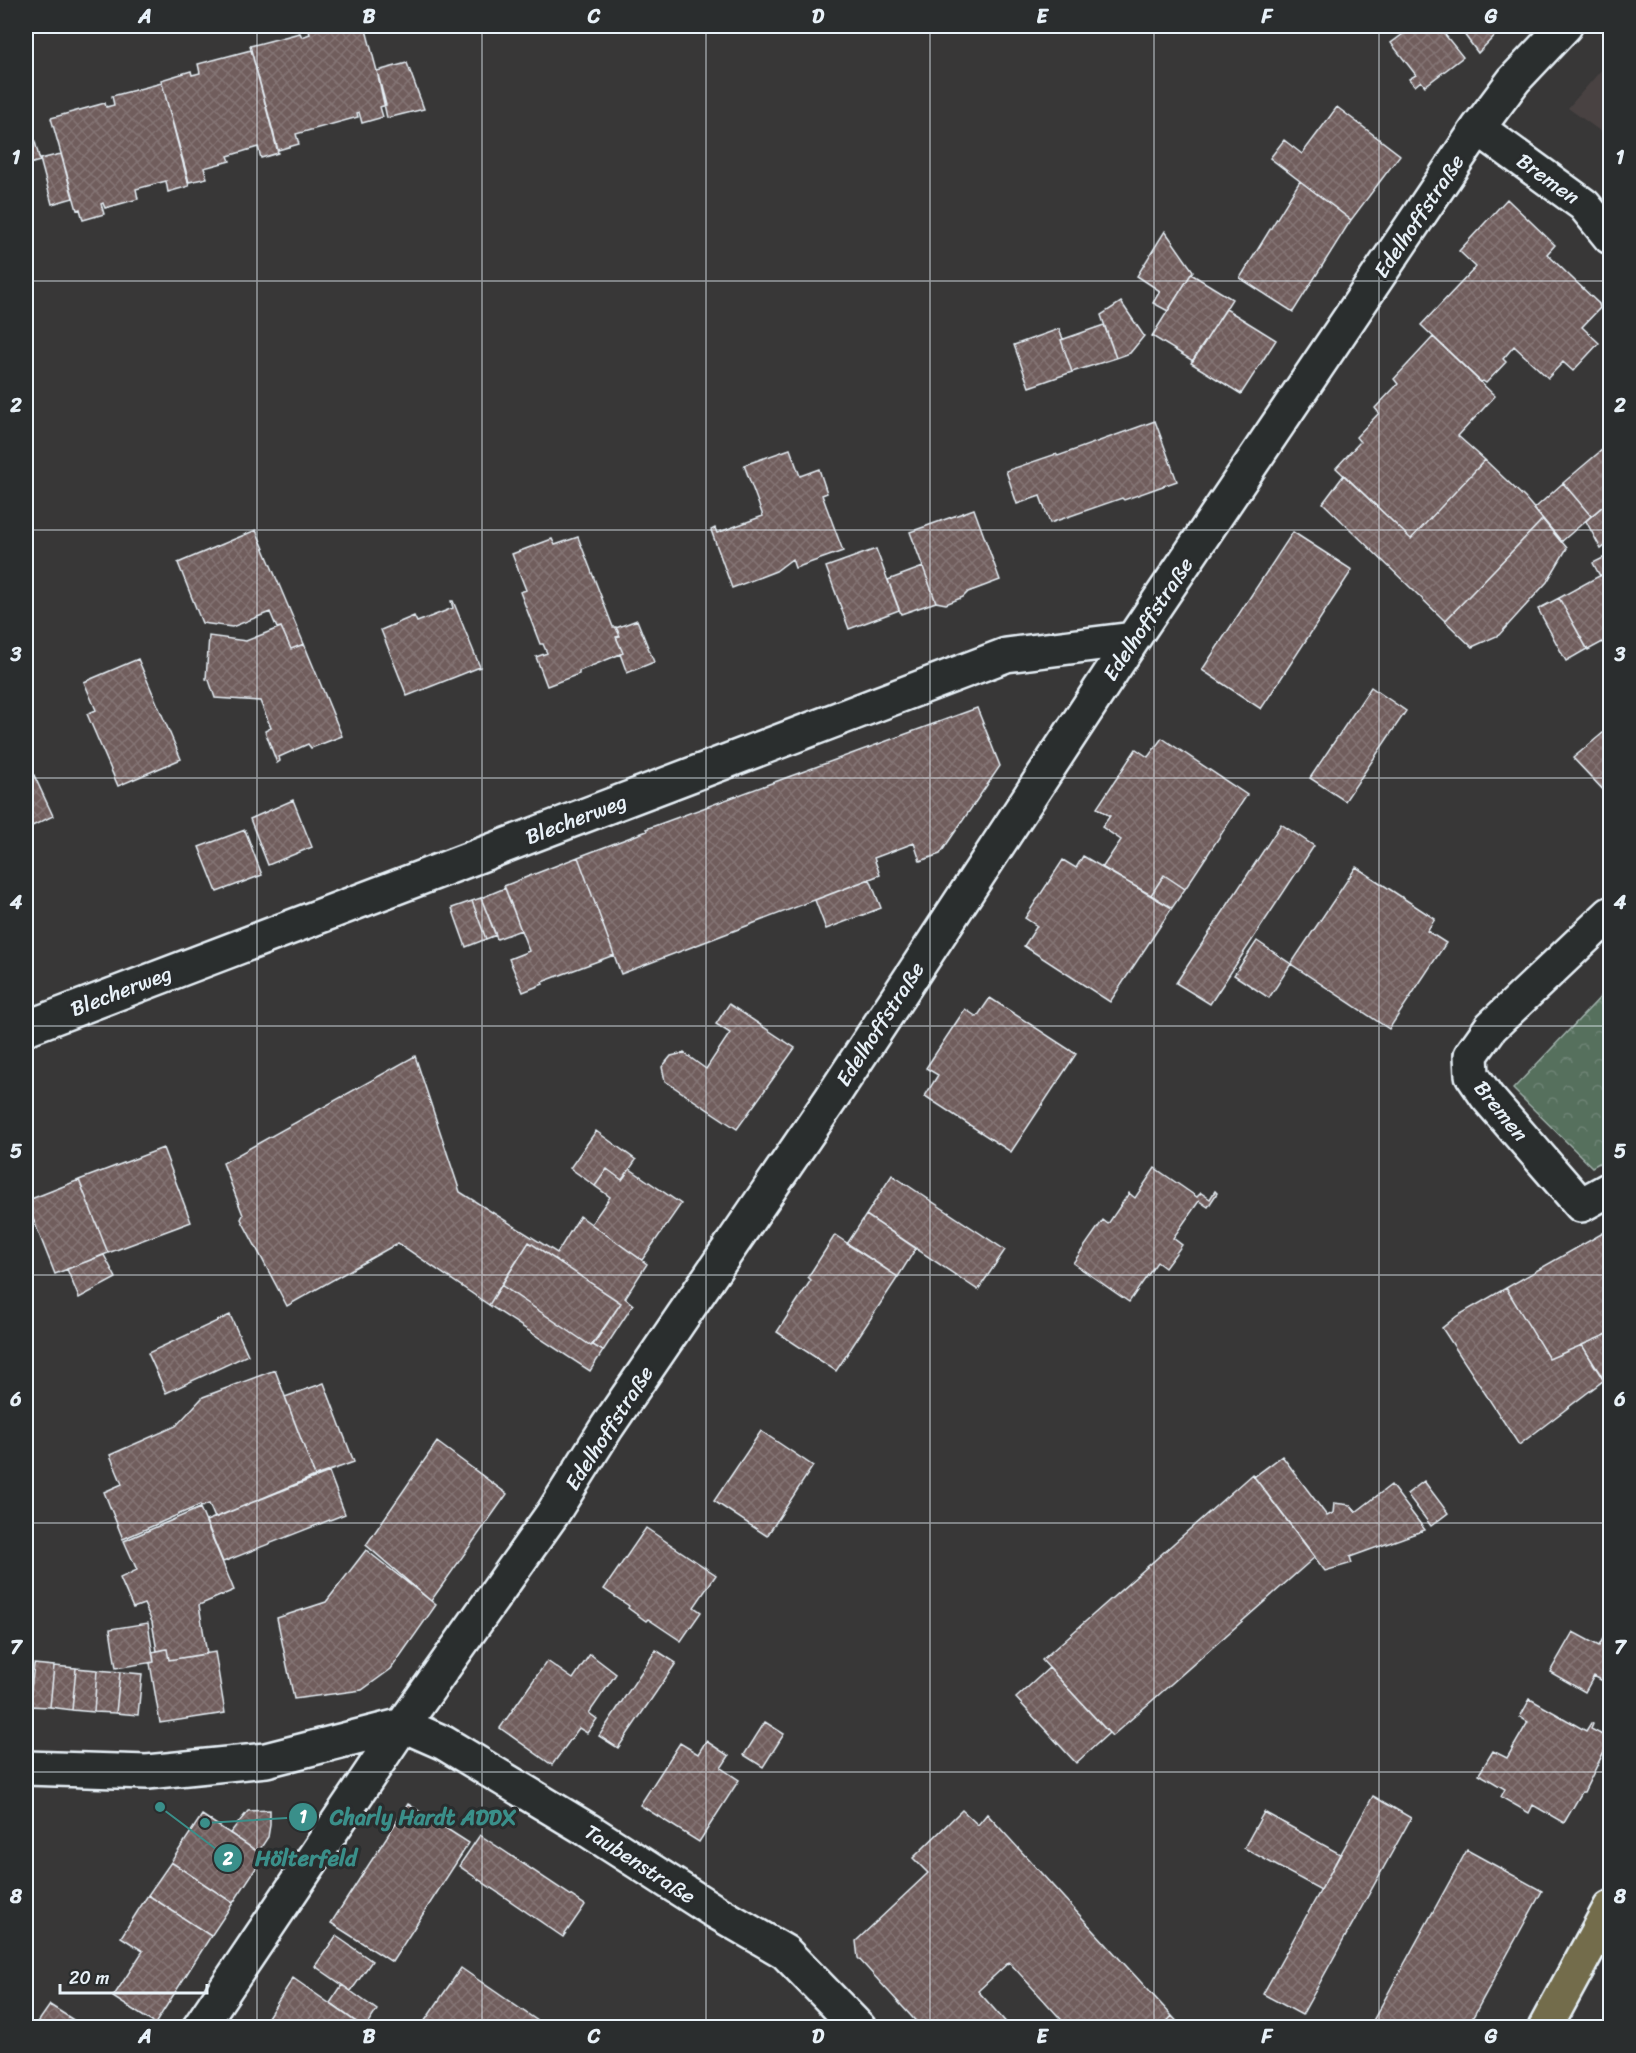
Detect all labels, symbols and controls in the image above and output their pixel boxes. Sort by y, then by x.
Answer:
text: A [137,0,152,34]
text: B [363,0,376,34]
text: C [587,0,601,34]
text: D [812,0,825,34]
text: E [1036,0,1049,34]
text: F [1261,0,1274,34]
text: G [1484,0,1498,34]
text: 1 [12,140,21,175]
text: 1 [1616,140,1625,175]
street label: Bremen [1508,143,1588,215]
street label: Edelhoffstraße [1363,146,1475,286]
text: 2 [9,388,22,423]
text: 2 [1613,388,1626,423]
street label: Edelhoffstraße [1092,549,1204,689]
text: 3 [10,637,22,672]
text: 3 [1614,637,1626,672]
street label: Blecherweg [520,782,632,856]
text: 4 [9,885,23,920]
text: 4 [1613,885,1627,920]
street label: Edelhoffstraße [825,953,935,1094]
street label: Blecherweg [65,954,177,1028]
street label: Bremen [1464,1071,1538,1151]
text: 5 [10,1134,22,1169]
text: 5 [1614,1134,1626,1169]
street label: Edelhoffstraße [554,1357,664,1498]
text: 6 [9,1382,22,1417]
text: 6 [1613,1382,1626,1417]
text: 7 [10,1630,23,1665]
text: 7 [1614,1630,1627,1665]
callout: Charly Hardt ADDX [288,1797,528,1837]
text: Charly Hardt ADDX [329,1798,517,1837]
text: 1 [299,1801,307,1833]
street label: Taubenstraße [576,1814,704,1915]
callout: Hölterfeld [213,1838,369,1878]
text: Hölterfeld [254,1839,359,1878]
text: 2 [222,1843,234,1875]
text: 8 [9,1879,23,1914]
text: 8 [1613,1879,1627,1914]
scale bar [60,1957,207,1995]
text: 20 m [69,1962,109,1994]
text: A [137,2019,152,2053]
text: B [363,2019,376,2053]
text: C [587,2019,601,2053]
text: D [812,2019,825,2053]
text: E [1036,2019,1049,2053]
text: F [1261,2019,1274,2053]
text: G [1484,2019,1498,2053]

